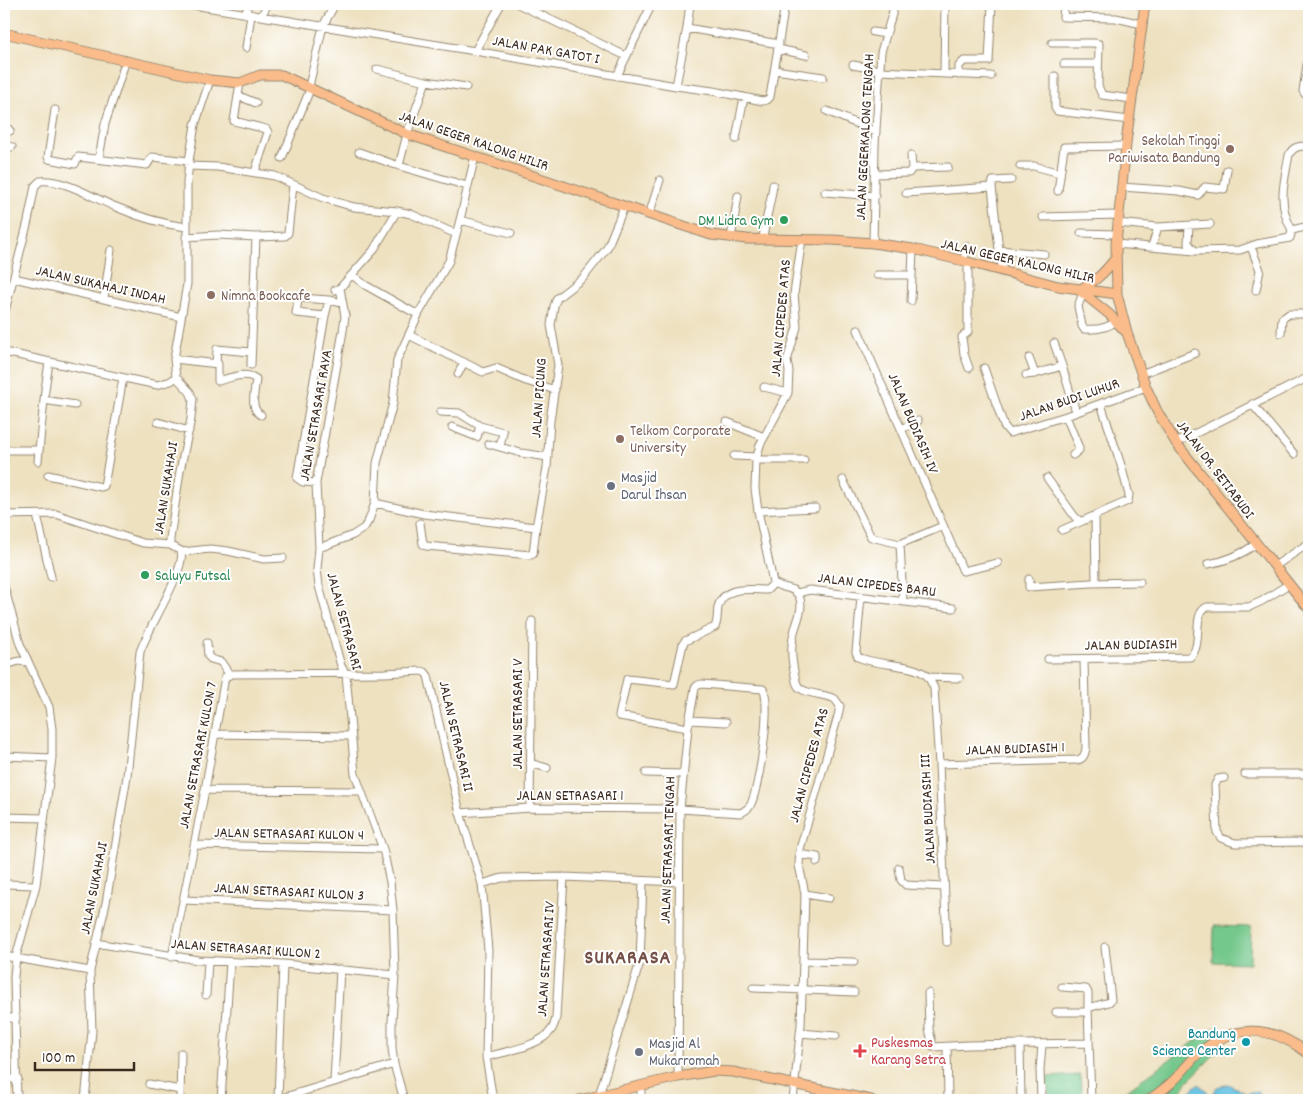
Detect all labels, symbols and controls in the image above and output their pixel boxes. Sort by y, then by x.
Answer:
street label: JALAN PAK GATOT I [490,31,601,71]
street label: JALAN GEGERKALONG TENGAH [851,53,881,221]
street label: JALAN GEGER KALONG HILIR [396,106,551,178]
place label: Sekolah Tinggi Pariwisata Bandung [1108,131,1220,170]
marker: Sekolah Tinggi Pariwisata Bandung [1224,143,1236,155]
place label: DM Lidra Gym [698,211,774,233]
marker: DM Lidra Gym [778,214,790,226]
street label: JALAN GEGER KALONG HILIR [939,234,1097,290]
street label: JALAN CIPEDES ATAS [766,258,798,378]
street label: JALAN SUKAHAJI INDAH [33,260,168,312]
place label: Nimna Bookcafe [221,286,311,308]
marker: Nimna Bookcafe [205,289,217,301]
street label: JALAN SETRASARI RAYA [295,348,339,483]
street label: JALAN PICUNG [526,358,554,439]
street label: JALAN BUDIASIH IV [881,370,944,478]
street label: JALAN BUDI LUHUR [1017,373,1123,428]
street label: JALAN DR. SETIABUDI [1170,416,1259,525]
place label: Telkom Corporate University [630,421,731,460]
marker: Telkom Corporate University [614,433,626,445]
street label: JALAN SUKAHAJI [149,440,185,536]
place label: Masjid Darul Ihsan [621,468,687,507]
marker: Masjid Darul Ihsan [605,480,617,492]
place label: Saluyu Futsal [155,566,231,588]
street label: JALAN CIPEDES BARU [816,568,937,604]
marker: Saluyu Futsal [139,569,151,581]
street label: JALAN SETRASARI [319,570,367,673]
street label: JALAN BUDIASIH [1085,634,1178,658]
street label: JALAN SETRASARI V [508,658,530,770]
street label: JALAN SETRASARI II [432,679,479,794]
street label: JALAN SETRASARI KULON 7 [174,680,224,831]
street label: JALAN CIPEDES ATAS [784,706,836,825]
street label: JALAN BUDIASIH 1 [965,737,1065,763]
street label: JALAN BUDIASIH III [915,753,943,864]
street label: JALAN SETRASARI TENGAH [655,776,683,924]
street label: JALAN SETRASARI 1 [516,786,624,808]
street label: JALAN SETRASARI KULON 4 [214,823,364,847]
street label: JALAN SUKAHAJI [75,840,115,937]
street label: JALAN SETRASARI KULON 3 [213,878,365,908]
street label: JALAN SETRASARI IV [532,900,562,1018]
street label: JALAN SETRASARI KULON 2 [170,934,322,966]
district label: SUKARASA [584,945,672,973]
place label: Bandung Science Center [1152,1024,1236,1063]
place label: Puskesmas Karang Setra [871,1033,947,1072]
place label: Masjid Al Mukarromah [649,1034,720,1073]
marker: Bandung Science Center [1240,1036,1252,1048]
scale bar [35,1039,134,1071]
marker: Puskesmas Karang Setra [853,1044,867,1058]
marker: Masjid Al Mukarromah [633,1046,645,1058]
text: 100 m [42,1048,75,1070]

